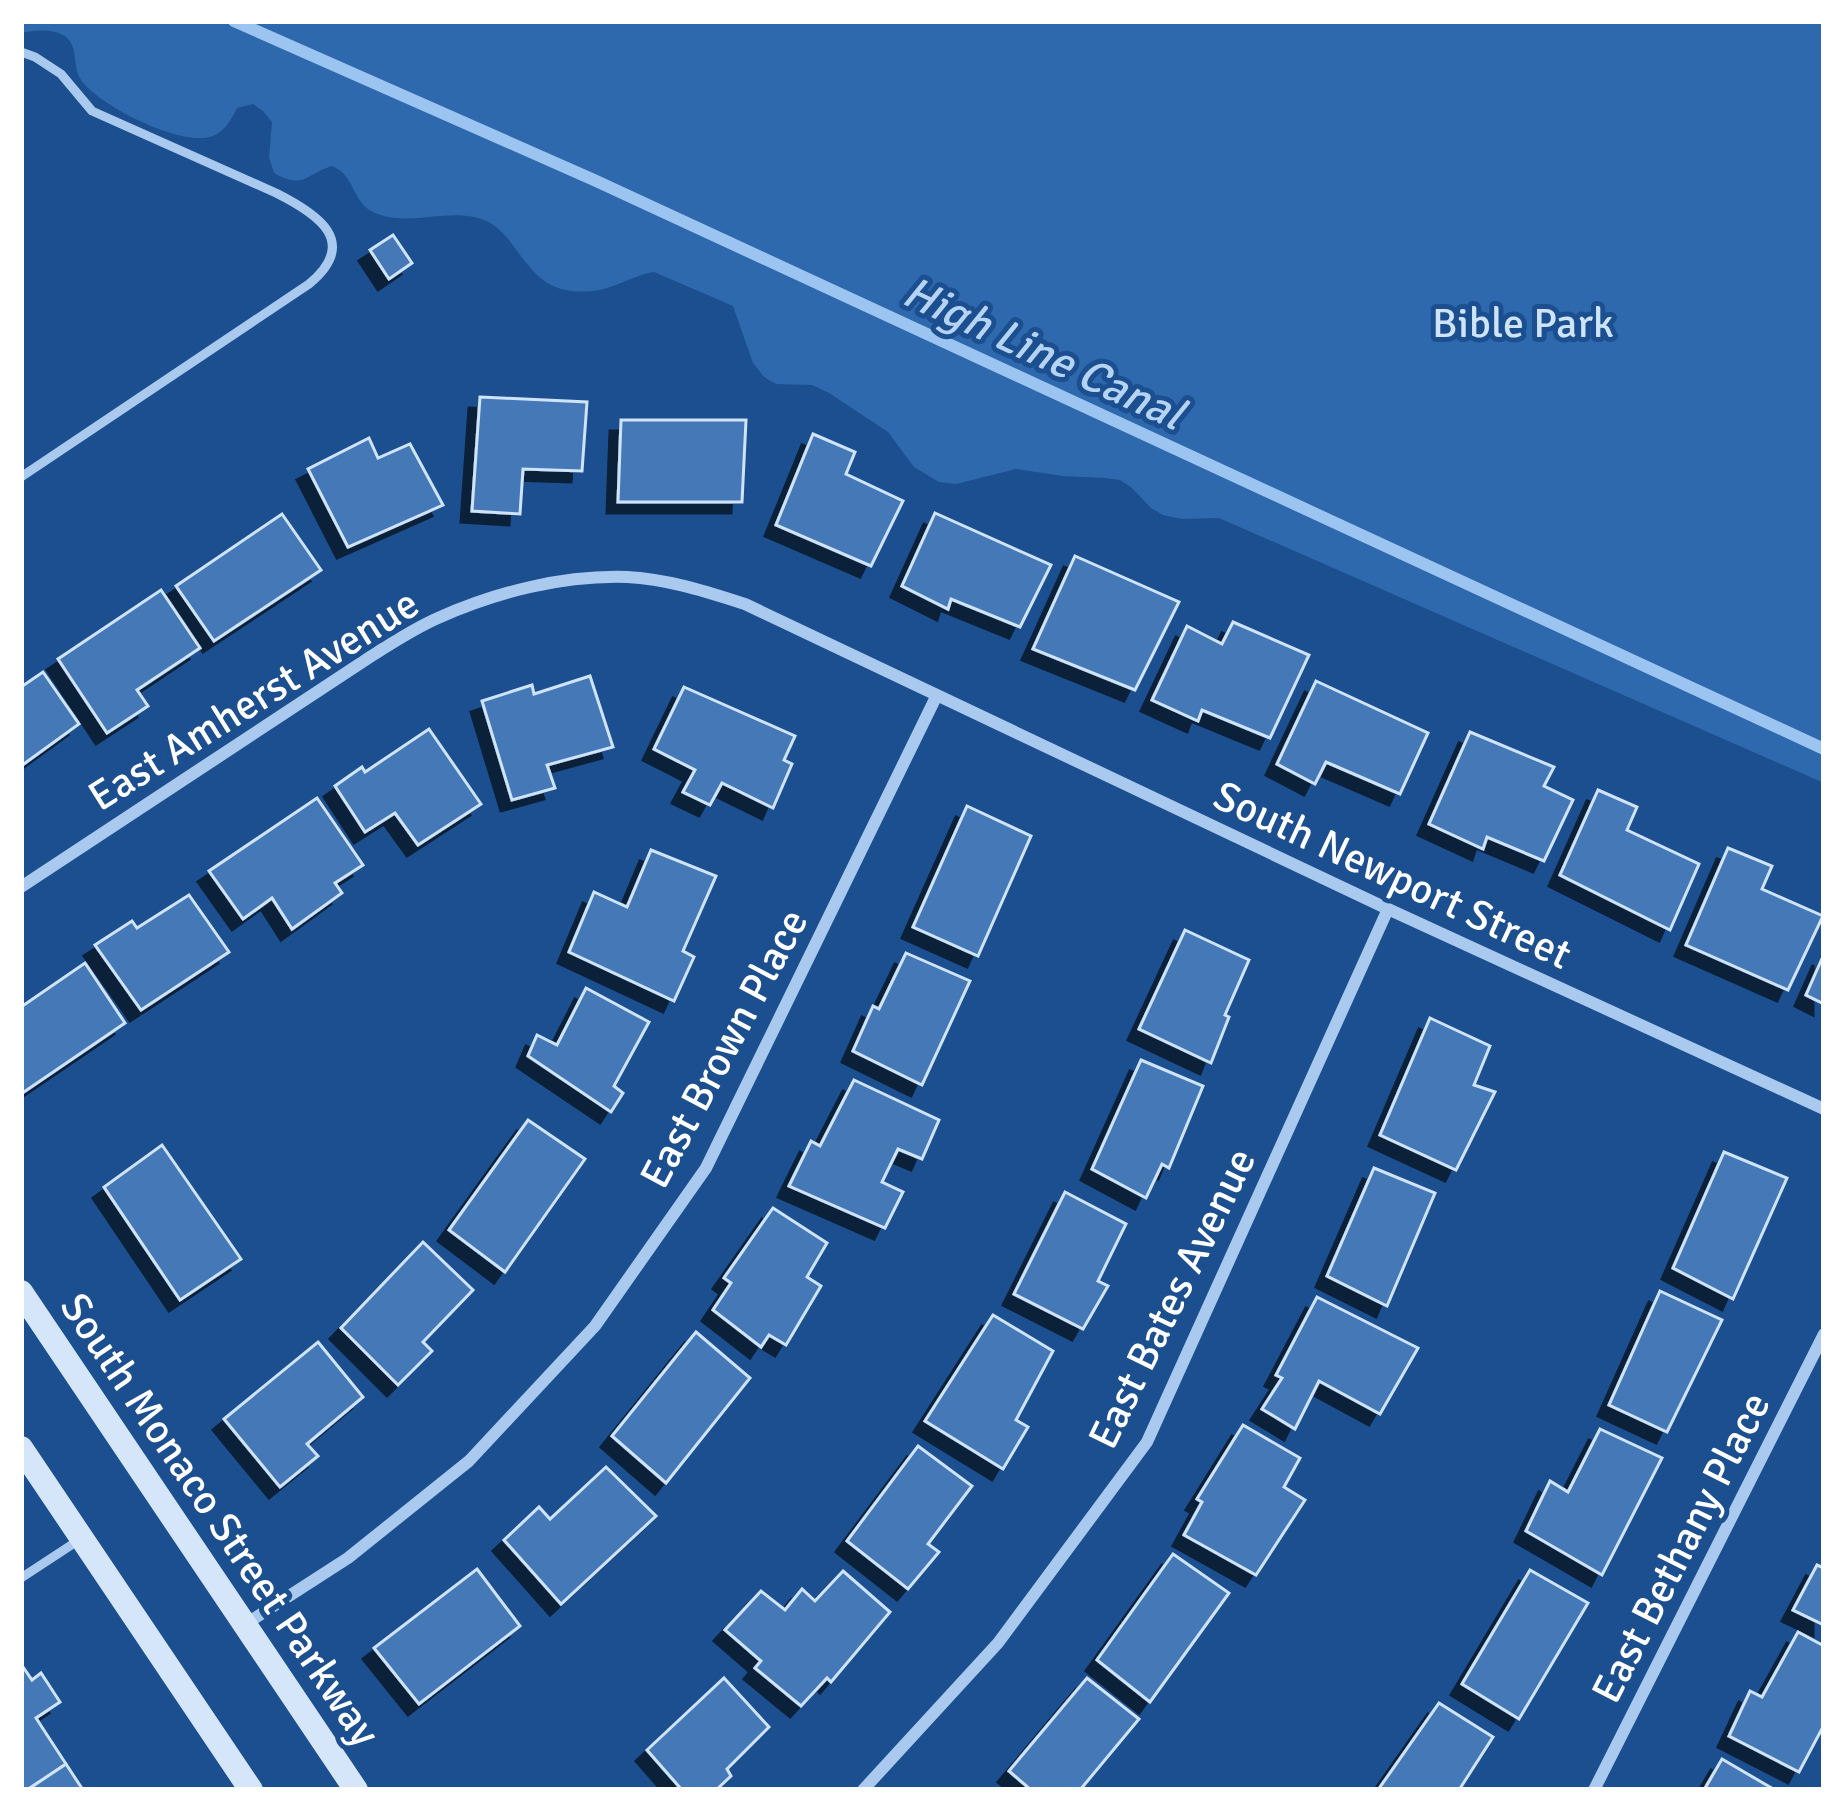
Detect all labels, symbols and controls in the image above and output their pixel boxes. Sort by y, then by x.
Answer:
water label: High Line Canal [895,264,1195,443]
park label: Bible Park [1432,298,1614,349]
street label: East Amherst Avenue [79,578,428,822]
street label: South Newport Street [1206,770,1579,980]
street label: East Brown Place [629,901,819,1197]
street label: East Bates Avenue [1078,1140,1267,1457]
street label: South Monaco Street Parkway [49,1284,391,1756]
street label: East Bethany Place [1581,1384,1782,1711]

